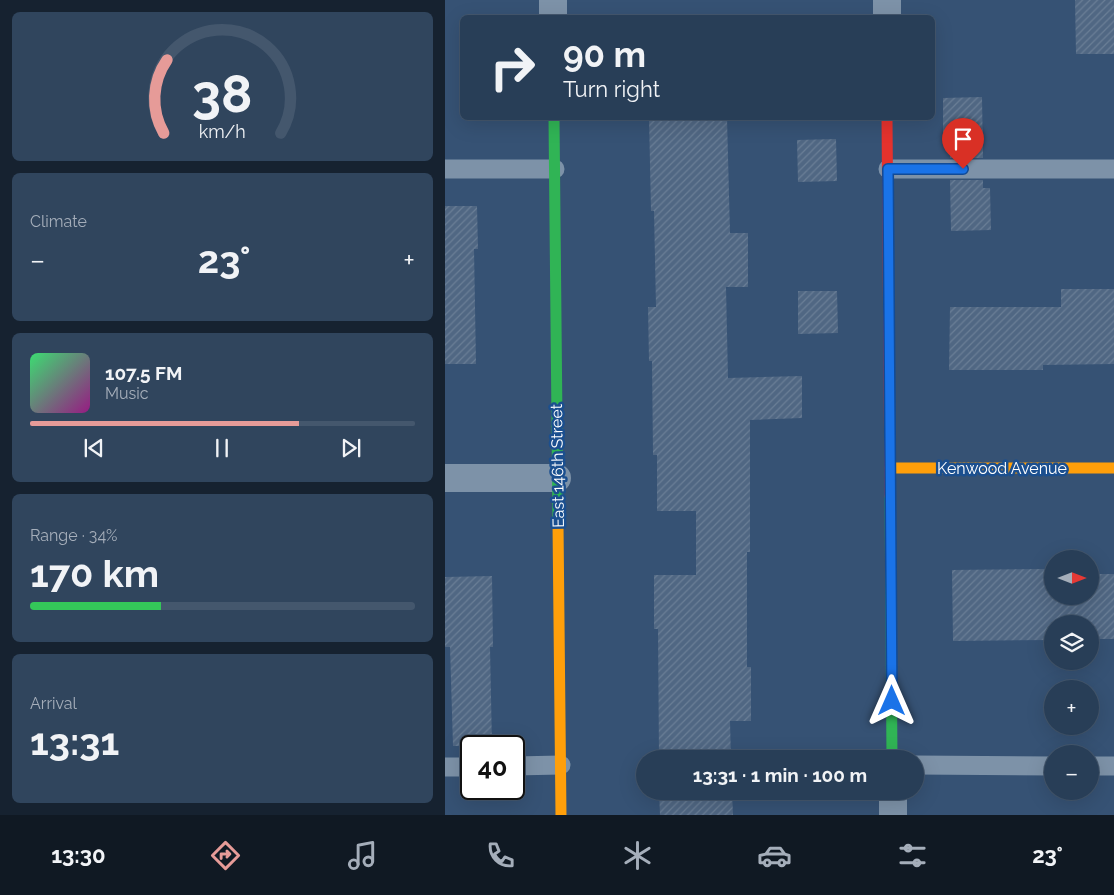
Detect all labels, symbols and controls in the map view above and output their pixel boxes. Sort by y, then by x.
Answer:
text: 90 m [563,34,646,75]
icon: right [480,35,545,100]
text: 38 [192,63,253,124]
text: Turn right [563,76,660,102]
pin [942,118,984,169]
text: km/h [199,121,246,142]
icon: arrive [949,125,977,153]
text: Climate [30,212,87,231]
text: 23° [198,237,251,282]
text: − [30,244,45,277]
text: + [403,244,415,277]
text: 107.5 FM [105,362,182,384]
text: Music [105,384,149,403]
street label: East 146th Street [547,403,568,528]
icon: previous [80,434,108,462]
icon: pause [208,434,236,462]
icon: next [337,434,365,462]
street label: Kenwood Avenue [937,459,1067,478]
text: Range · 34% [30,526,118,545]
north arrow [1044,550,1099,605]
map controls [1044,550,1099,800]
text: 170 km [30,551,159,596]
button: layers [1044,615,1099,670]
position arrow [865,674,917,726]
button: + [1044,680,1099,735]
text: Arrival [30,694,77,713]
text: 13:31 [30,719,119,764]
speed limit sign: 40 [460,735,525,800]
button: − [1044,745,1099,800]
text: 13:31 · 1 min · 100 m [693,764,867,786]
icon: directions [208,838,243,873]
icon: music [345,838,380,873]
icon: phone [483,838,518,873]
icon: climate [620,838,655,873]
icon: car [757,838,792,873]
icon: filters [895,838,930,873]
text: 13:30 [51,842,106,868]
text: 23° [1032,842,1063,868]

